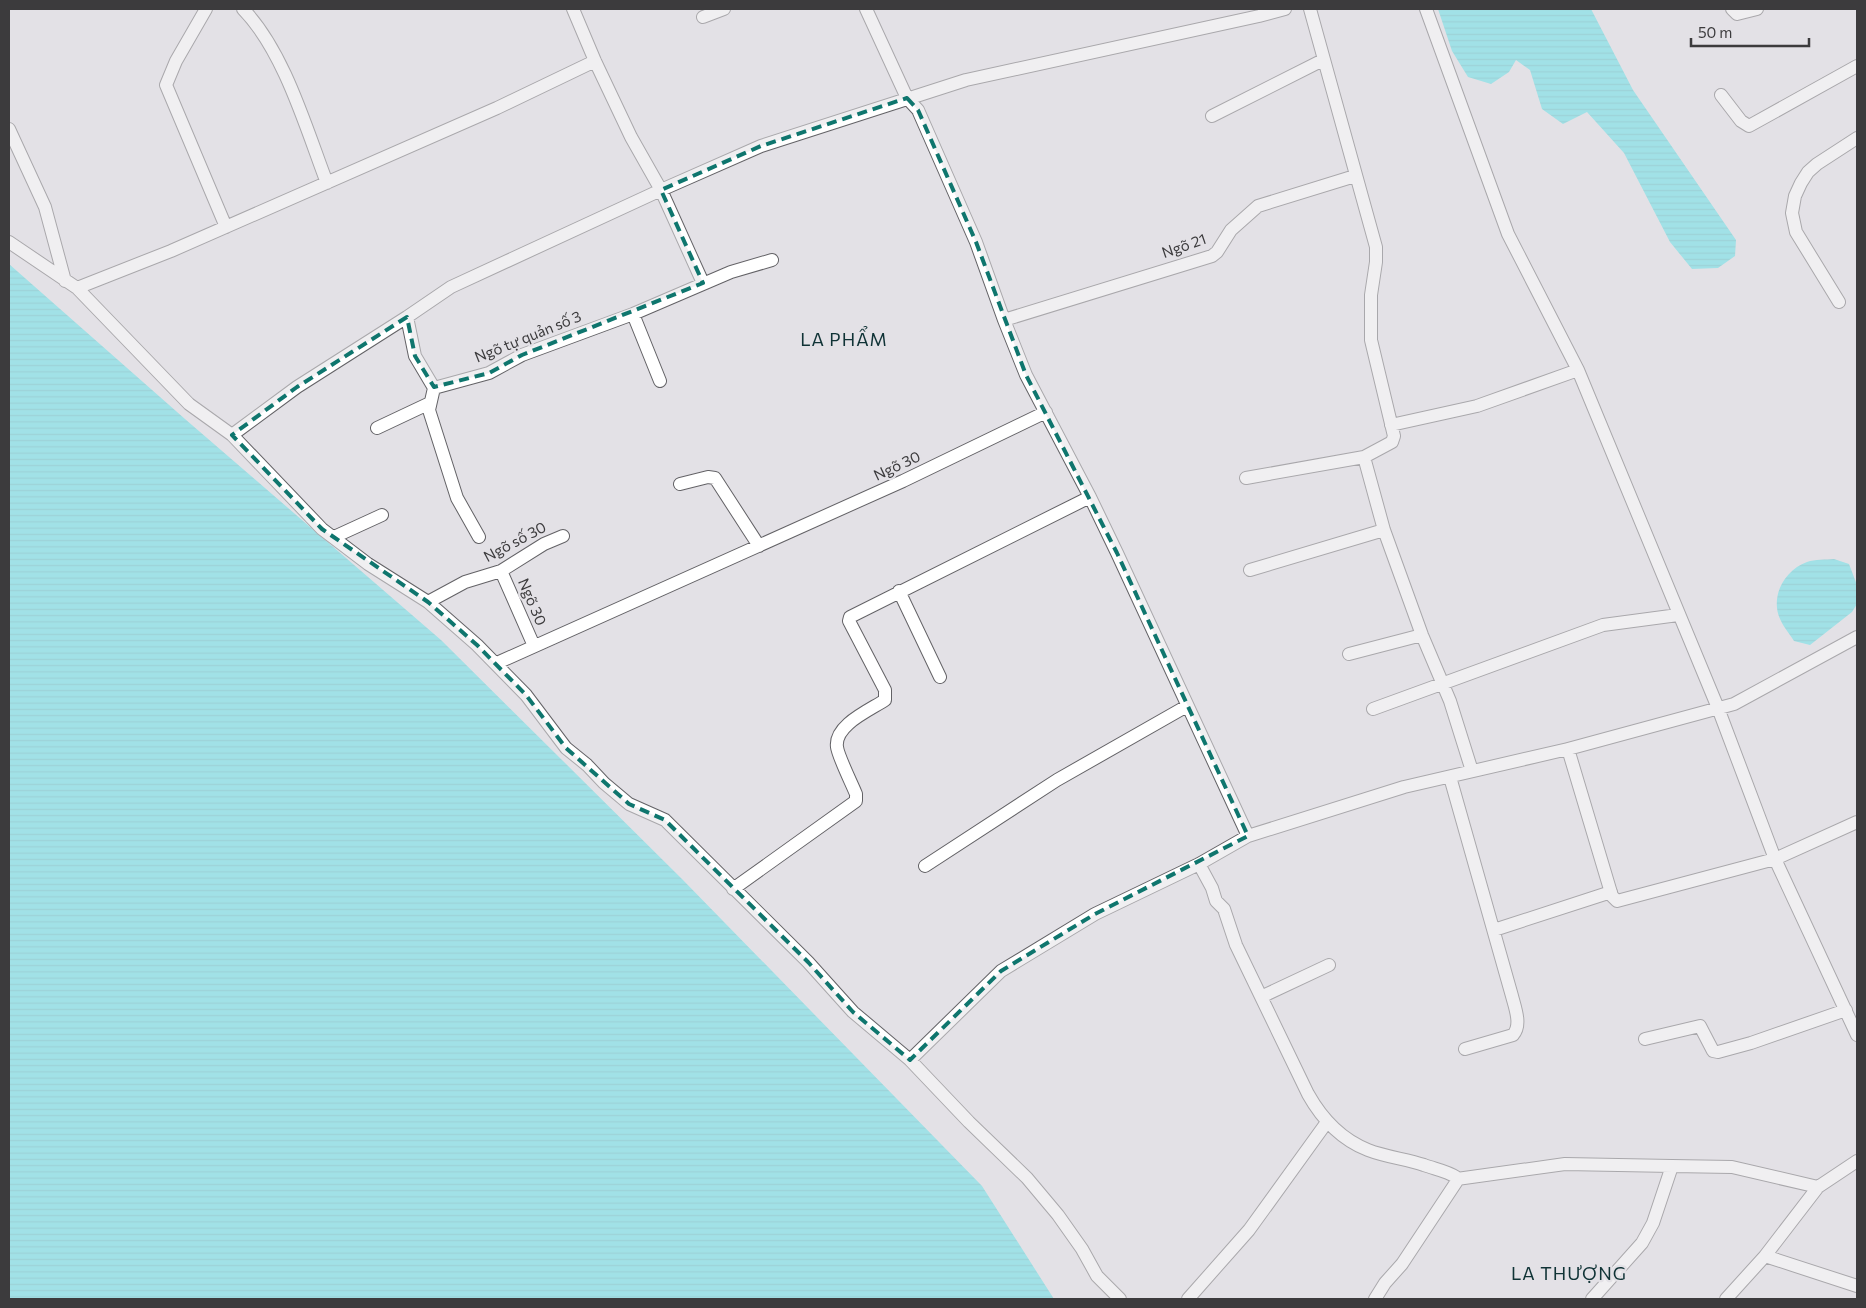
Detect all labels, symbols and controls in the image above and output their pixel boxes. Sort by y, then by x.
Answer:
scale bar [1691,15,1808,47]
text: 50 m [1698,23,1732,41]
street label: Ngõ 21 [1159,229,1208,261]
street label: Ngõ tự quản số 3 [472,307,584,366]
district label: LA PHẨM [800,326,888,350]
street label: Ngõ 30 [870,446,923,484]
street label: Ngõ số 30 [480,517,549,565]
street label: Ngõ 30 [515,575,551,628]
district label: LA THƯỢNG [1511,1262,1627,1284]

